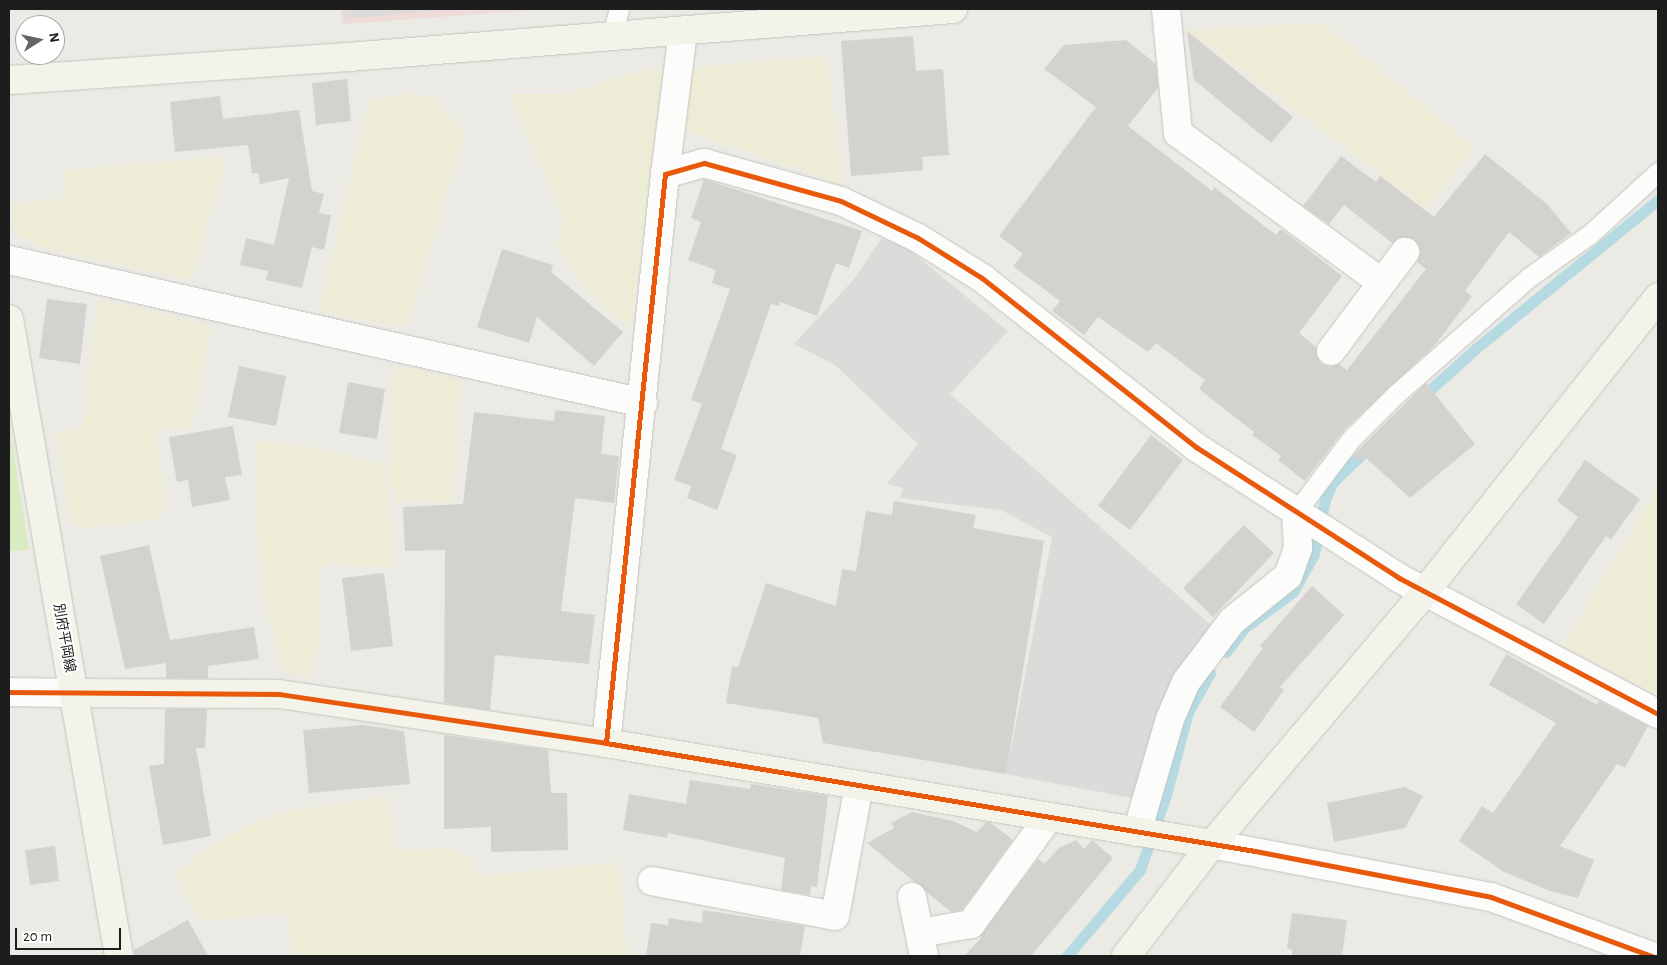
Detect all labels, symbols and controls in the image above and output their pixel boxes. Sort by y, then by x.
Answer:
north arrow [15,15,65,65]
text: N [46,32,62,44]
street label: 別府平岡線 [50,602,78,674]
scale bar [18,918,124,950]
text: 20 m [23,929,52,944]

